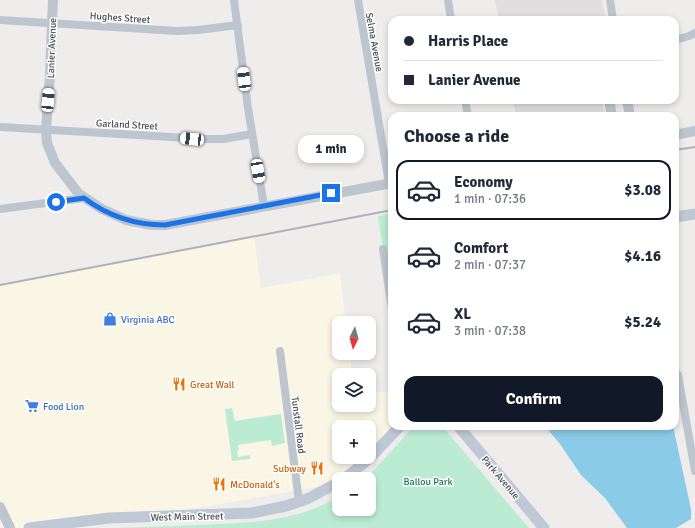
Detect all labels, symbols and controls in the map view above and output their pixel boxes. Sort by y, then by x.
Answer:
street label: Hughes Street [89,10,151,26]
street label: Selma Avenue [363,12,385,73]
street label: Lanier Avenue [45,18,59,78]
text: Harris Place [428,32,508,50]
car [237,66,251,92]
text: Lanier Avenue [428,71,521,89]
car [41,88,55,112]
street label: Garland Street [96,117,159,133]
text: Choose a ride [404,125,509,147]
car [179,132,205,146]
callout: 1 min [298,135,364,163]
text: 1 min [315,141,347,157]
car [250,158,266,184]
icon: car [406,172,442,208]
text: Economy [454,173,513,191]
text: $3.08 [624,181,661,199]
route end [322,184,340,202]
text: 1 min · 07:36 [454,191,526,207]
route start [47,193,65,211]
icon: car [406,238,442,274]
text: Comfort [454,239,508,257]
text: $4.16 [624,247,661,265]
text: 2 min · 07:37 [454,257,526,273]
icon: car [406,304,442,340]
text: XL [454,305,471,323]
shop icon: Virginia ABC [102,311,118,327]
text: $5.24 [624,313,661,331]
place label: Virginia ABC [121,314,175,326]
north arrow [332,316,376,360]
map controls [332,316,376,516]
text: 3 min · 07:38 [454,323,526,339]
button: layers [332,368,376,412]
restaurant icon: Great Wall [171,376,187,392]
button: Confirm [404,376,663,422]
place label: Great Wall [190,379,235,391]
street label: Tunstall Road [289,396,307,454]
supermarket icon: Food Lion [24,398,40,414]
place label: Food Lion [43,401,84,413]
button: + [332,420,376,464]
street label: Park Avenue [479,454,522,502]
restaurant icon: Subway [309,460,325,476]
place label: Subway [273,463,306,475]
button: − [332,472,376,516]
restaurant icon: McDonald's [211,476,227,492]
park label: Ballou Park [404,476,452,488]
place label: McDonald's [230,479,280,491]
street label: West Main Street [151,510,224,524]

